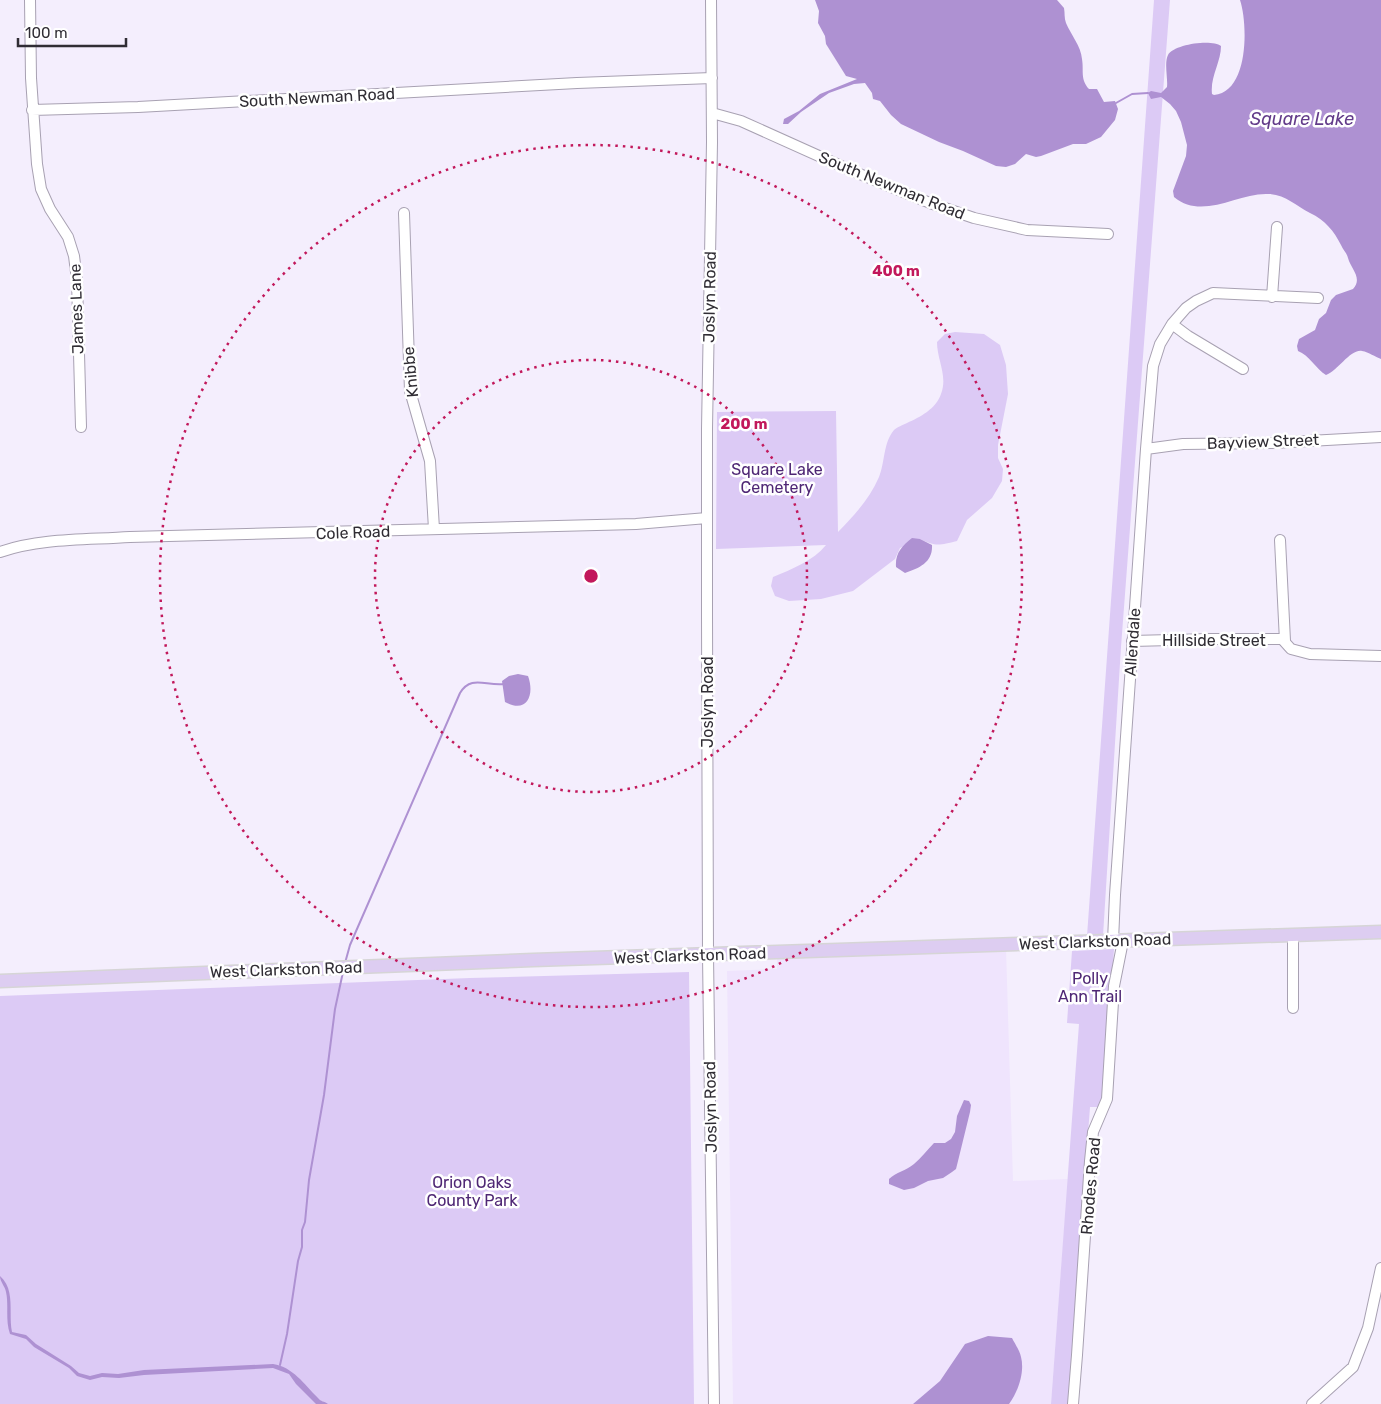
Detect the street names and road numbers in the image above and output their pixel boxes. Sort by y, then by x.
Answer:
street label: South Newman Road [239,84,395,111]
street label: South Newman Road [816,147,968,223]
street label: Joslyn Road [699,251,720,343]
street label: James Lane [65,263,88,355]
street label: Knibbe [399,346,422,398]
street label: Bayview Street [1207,430,1319,453]
street label: Cole Road [315,522,391,543]
street label: Allendale [1121,607,1144,677]
street label: Hillside Street [1162,631,1266,650]
street label: Joslyn Road [698,656,717,748]
street label: West Clarkston Road [1019,929,1172,954]
street label: West Clarkston Road [614,943,767,968]
street label: West Clarkston Road [210,957,363,982]
street label: Joslyn Road [700,1061,721,1153]
street label: Rhodes Road [1077,1136,1104,1236]

